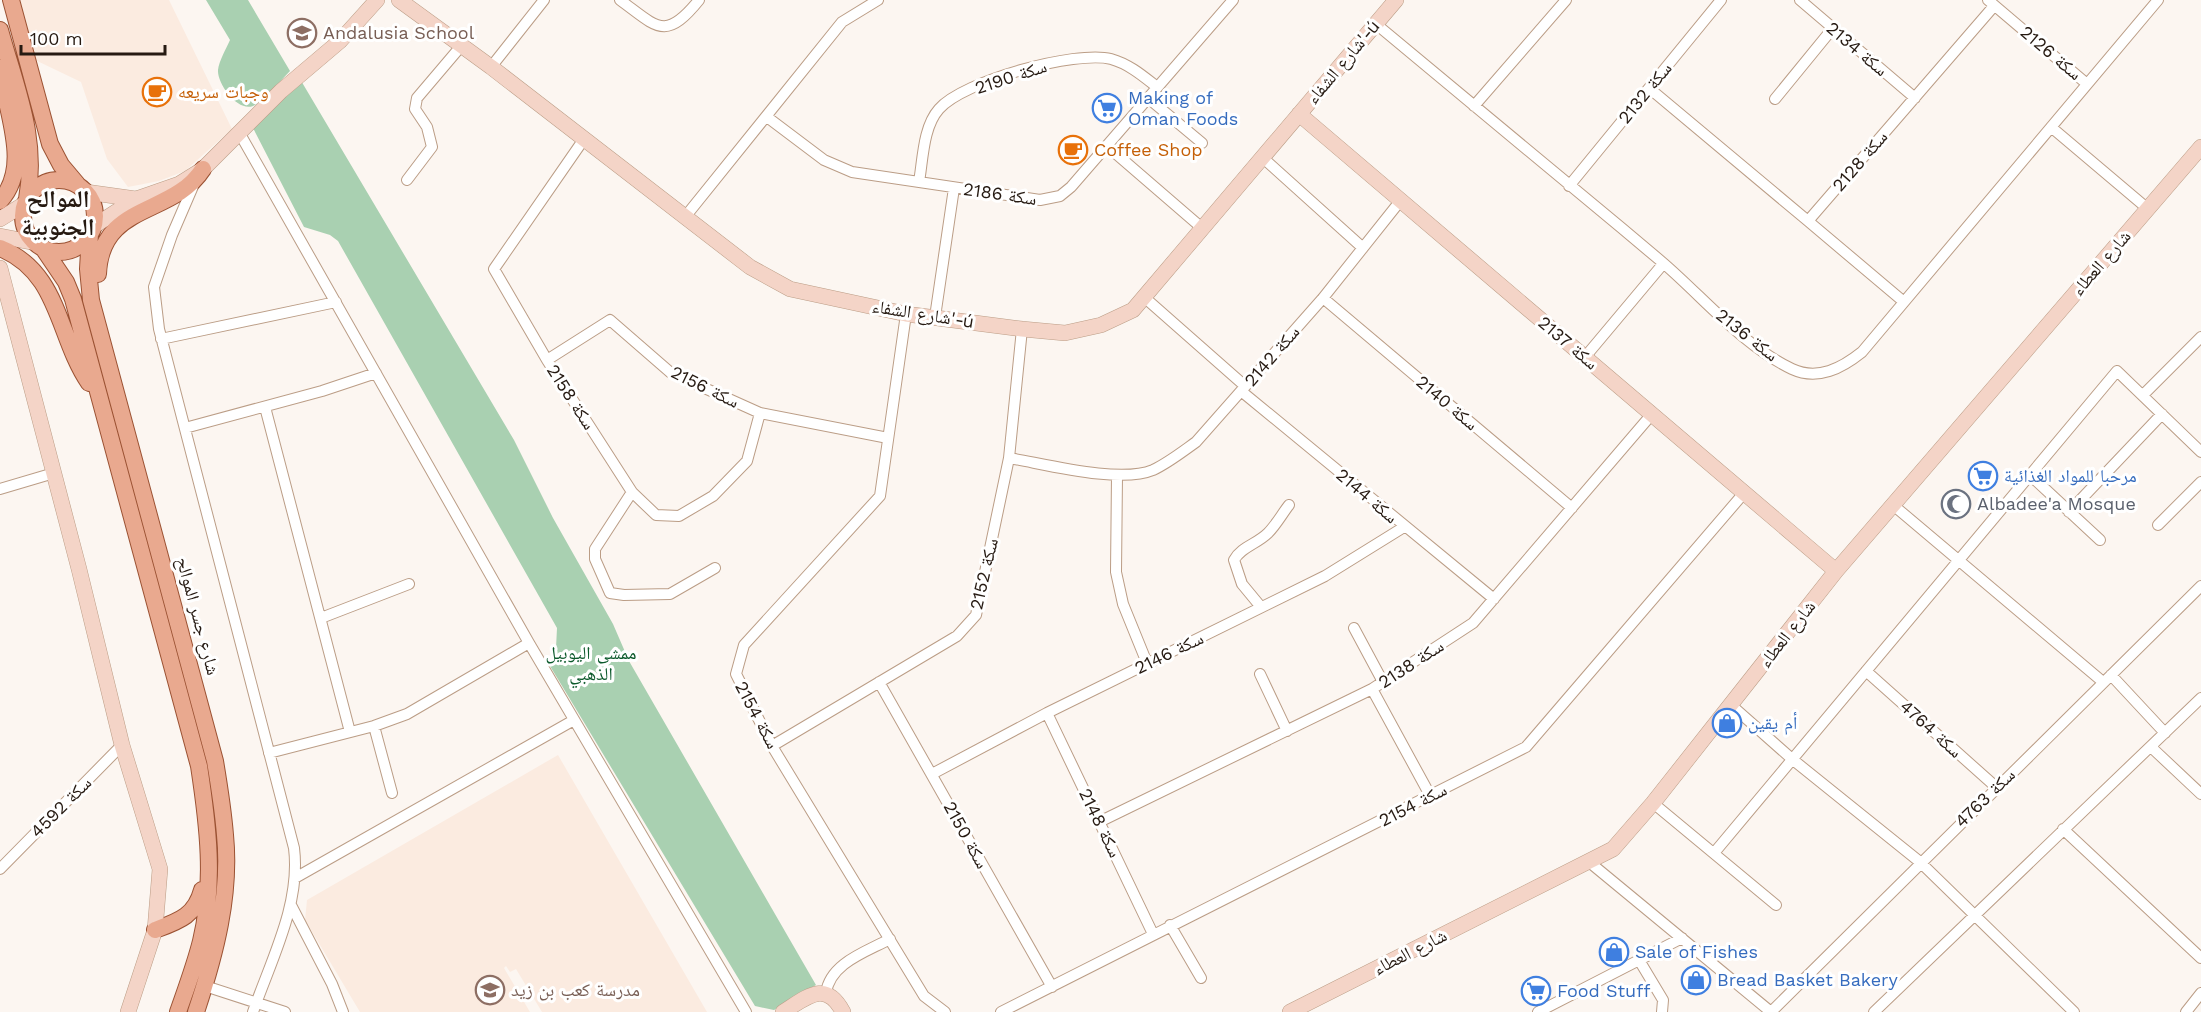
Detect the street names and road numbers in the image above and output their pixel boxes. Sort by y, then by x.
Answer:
street label: شارع الشفاء'-ú [1302,16,1384,108]
street label: سكة 2134 [1822,17,1892,80]
street label: سكة 2126 [2016,21,2086,84]
street label: سكة 2190 [972,55,1049,98]
street label: سكة 2132 [1614,58,1676,128]
street label: سكة 2128 [1828,126,1892,195]
street label: سكة 2186 [962,178,1038,209]
street label: شارع العطاء [2067,226,2135,300]
street label: شارع الشفاء'-ú [870,295,976,333]
street label: سكة 2136 [1712,304,1783,365]
street label: سكة 2137 [1534,312,1603,374]
street label: سكة 2142 [1240,321,1304,390]
street label: سكة 2158 [543,360,600,433]
street label: سكة 2156 [668,361,743,412]
street label: سكة 2140 [1412,371,1482,434]
street label: سكة 2144 [1332,464,1402,527]
street label: سكة 2152 [965,536,1002,612]
street label: شارع جسر الموالح [171,555,224,678]
street label: شارع العطاء [1754,596,1820,672]
street label: سكة 2146 [1131,627,1207,678]
street label: سكة 2138 [1374,635,1447,692]
street label: سكة 2154 [731,677,784,752]
street label: سكة 4764 [1896,695,1967,762]
street label: سكة 4763 [1950,764,2019,831]
street label: سكة 4592 [26,772,95,841]
street label: سكة 2154 [1375,779,1450,831]
street label: سكة 2148 [1075,785,1126,861]
street label: سكة 2150 [939,797,993,872]
street label: شارع العطاء [1370,924,1450,980]

